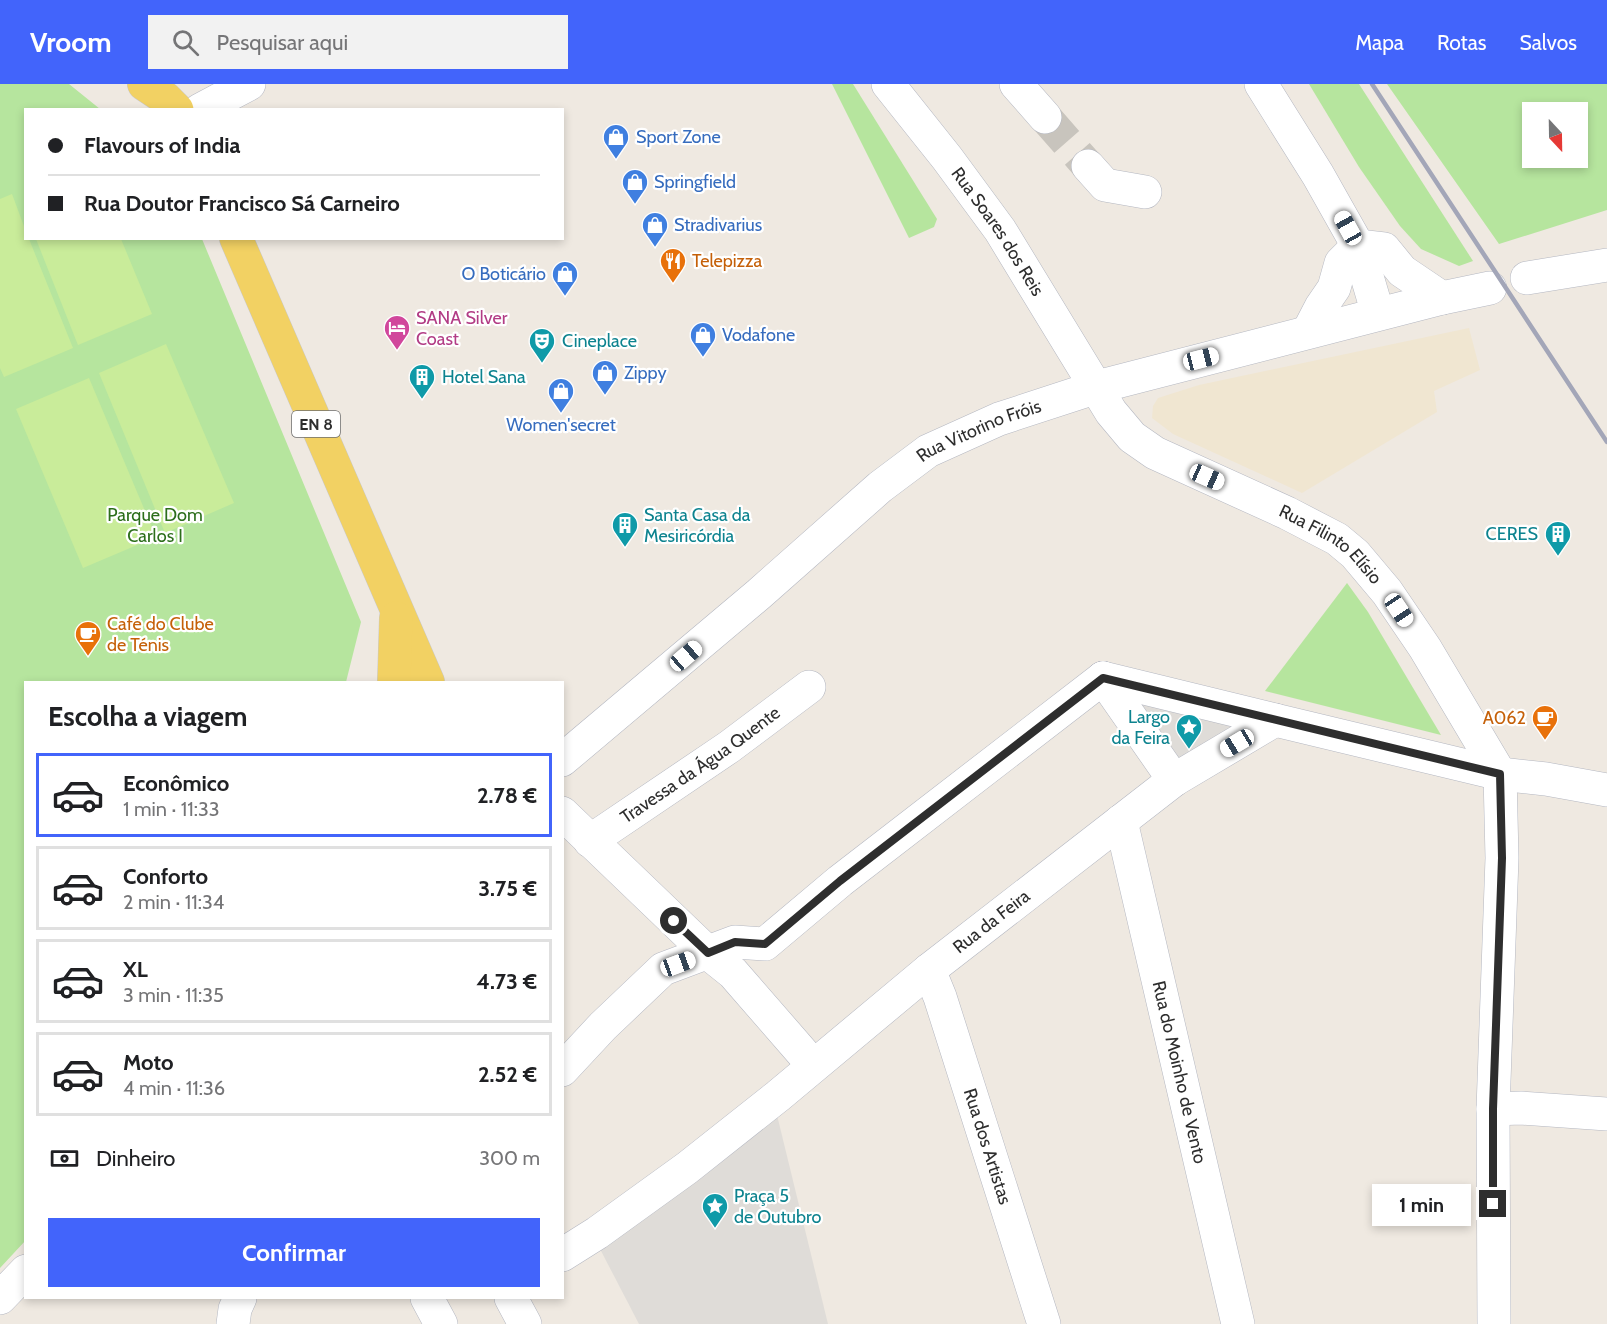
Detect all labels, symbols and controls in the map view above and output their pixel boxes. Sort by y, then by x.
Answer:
search box [148,15,568,69]
text: Vroom [30,25,112,59]
icon: search [169,26,202,59]
text: Pesquisar aqui [217,29,348,56]
text: Mapa [1355,30,1404,55]
text: Rotas [1437,30,1486,55]
text: Salvos [1519,30,1577,55]
north arrow [1522,102,1588,168]
map controls [1522,102,1588,168]
shop icon: Sport Zone [601,122,631,160]
place label: Sport Zone [636,126,721,148]
text: Flavours of India [84,132,241,159]
street label: Rua Soares dos Reis [947,163,1049,300]
shop icon: Springfield [620,167,650,205]
place label: Springfield [654,171,736,193]
text: Rua Doutor Francisco Sá Carneiro [84,190,400,217]
car [1331,208,1365,248]
shop icon: Stradivarius [640,210,670,248]
place label: Stradivarius [674,214,762,236]
restaurant icon: Telepizza [658,246,688,284]
place label: Telepizza [692,250,763,272]
shop icon: O Boticário [550,259,580,297]
place label: O Boticário [461,263,546,285]
place label: SANA Silver Coast [416,307,508,350]
hotel icon: SANA Silver Coast [382,313,412,351]
shop icon: Vodafone [688,320,718,358]
place label: Vodafone [722,324,795,346]
theatre icon: Cineplace [527,326,557,364]
place label: Cineplace [562,330,637,352]
car [1181,346,1221,372]
shop icon: Zippy [590,358,620,396]
building icon: Hotel Sana [407,362,437,400]
place label: Zippy [624,362,667,384]
place label: Hotel Sana [442,366,526,388]
shop icon: Women'secret [546,376,576,414]
street label: Rua Vitorino Fróis [912,395,1044,467]
road number: EN 8 [292,411,340,437]
place label: Women'secret [506,414,616,436]
car [1187,461,1227,493]
street label: Rua Filinto Elísio [1276,500,1387,589]
park label: Parque Dom Carlos I [107,504,203,547]
place label: Santa Casa da Mesiricórdia [644,504,751,547]
building icon: Santa Casa da Mesiricórdia [610,510,640,548]
building icon: CERES [1543,519,1573,557]
place label: CERES [1486,523,1538,545]
car [1381,590,1417,630]
place label: Café do Clube de Ténis [107,613,214,656]
cafe icon: Café do Clube de Ténis [73,619,103,657]
car [667,637,705,675]
text: Escolha a viagem [48,700,247,733]
street label: Travessa da Água Quente [616,702,784,828]
cafe icon: A062 [1530,703,1560,741]
place label: Largo da Feira [1111,706,1170,749]
place label: A062 [1483,707,1526,729]
place icon: Largo da Feira [1174,712,1204,750]
car [1217,726,1257,760]
icon: car [51,768,105,822]
text: Econômico [123,770,229,797]
text: 2.78 € [477,782,537,809]
text: 1 min · 11:33 [123,797,220,821]
icon: car [51,861,105,915]
text: Conforto [123,863,208,890]
text: 3.75 € [478,875,537,902]
street label: Rua da Feira [949,885,1035,958]
text: 2 min · 11:34 [123,890,224,914]
route start [660,907,687,934]
car [658,949,698,979]
icon: car [51,954,105,1008]
text: XL [123,956,148,983]
text: 4.73 € [476,968,537,995]
street label: Rua do Moinho de Vento [1148,979,1211,1166]
text: 3 min · 11:35 [123,983,224,1007]
icon: car [51,1047,105,1101]
text: Moto [123,1049,174,1076]
text: 2.52 € [478,1061,537,1088]
text: 4 min · 11:36 [123,1076,225,1100]
street label: Rua dos Artistas [959,1086,1016,1207]
icon: cash [48,1142,81,1175]
text: Dinheiro [96,1145,175,1172]
text: 300 m [479,1146,540,1170]
callout: 1 min [1373,1183,1472,1225]
place label: Praça 5 de Outubro [734,1185,821,1228]
route end [1479,1190,1506,1217]
place icon: Praça 5 de Outubro [700,1191,730,1229]
text: 1 min [1399,1193,1444,1217]
button: Confirmar [48,1218,540,1287]

